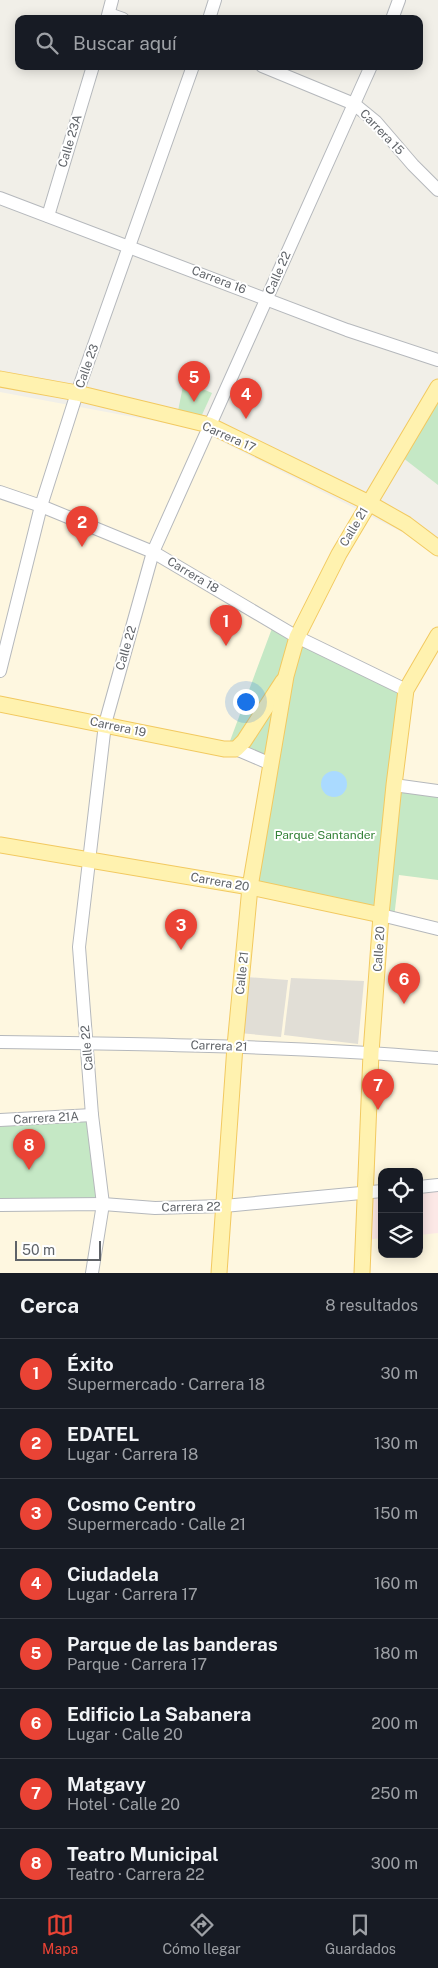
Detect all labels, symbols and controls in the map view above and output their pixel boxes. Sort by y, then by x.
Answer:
search box [15,15,423,70]
icon: search [33,29,61,57]
text: Buscar aquí [73,32,177,54]
street label: Carrera 15 [357,106,407,158]
street label: Calle 23A [55,112,85,169]
street label: Calle 22 [262,249,294,297]
street label: Carrera 16 [190,263,248,297]
street label: Calle 23 [73,342,101,390]
pin: 5 [178,361,210,402]
pin: 4 [230,378,262,419]
street label: Carrera 17 [200,419,258,455]
street label: Calle 21 [337,505,371,549]
pin: 2 [66,506,98,547]
street label: Carrera 18 [165,554,221,596]
pin: 1 [210,605,242,646]
street label: Calle 22 [113,624,139,672]
your location [233,689,259,715]
street label: Carrera 19 [89,714,147,740]
park label: Parque Santander [275,828,376,842]
street label: Carrera 20 [190,870,250,894]
pin: 3 [165,909,197,950]
street label: Calle 20 [370,926,388,972]
street label: Calle 21 [233,951,251,995]
pin: 6 [388,963,420,1004]
street label: Calle 22 [78,1025,96,1071]
street label: Carrera 21 [190,1038,248,1054]
pin: 7 [362,1069,394,1110]
street label: Carrera 21A [13,1109,80,1127]
pin: 8 [13,1129,45,1170]
map controls [378,1168,423,1258]
button: locate [378,1168,423,1213]
street label: Carrera 22 [161,1199,221,1215]
button: layers [378,1213,423,1258]
scale bar [15,1238,101,1261]
text: 50 m [22,1242,55,1258]
text: Cerca [20,1293,79,1318]
text: 8 resultados [325,1296,418,1315]
text: Éxito [67,1353,114,1375]
text: 1 [33,1364,39,1383]
text: 30 m [381,1364,418,1383]
text: Supermercado · Carrera 18 [67,1375,265,1394]
text: EDATEL [67,1423,139,1445]
text: 2 [31,1434,41,1453]
text: 130 m [374,1434,418,1453]
text: Lugar · Carrera 18 [67,1445,198,1464]
text: Cosmo Centro [67,1493,196,1515]
text: 3 [31,1504,41,1523]
text: 150 m [374,1504,418,1523]
text: Supermercado · Calle 21 [67,1515,246,1534]
text: Ciudadela [67,1563,159,1585]
text: 4 [31,1574,41,1593]
text: 160 m [374,1574,418,1593]
text: Lugar · Carrera 17 [67,1585,198,1604]
text: Parque de las banderas [67,1633,278,1655]
text: 5 [31,1644,41,1663]
text: 180 m [374,1644,418,1663]
text: Parque · Carrera 17 [67,1655,207,1674]
text: Edificio La Sabanera [67,1703,251,1725]
text: 6 [31,1714,41,1733]
text: 200 m [371,1714,418,1733]
text: Lugar · Calle 20 [67,1725,183,1744]
text: Matgavy [67,1773,146,1795]
text: 7 [31,1784,41,1803]
text: 250 m [371,1784,418,1803]
text: Hotel · Calle 20 [67,1795,180,1814]
text: Teatro Municipal [67,1843,219,1865]
text: 8 [31,1854,41,1873]
text: 300 m [371,1854,418,1873]
text: Teatro · Carrera 22 [67,1865,204,1884]
tab: Mapa [42,1911,78,1957]
tab: Cómo llegar [162,1911,241,1957]
tab: Guardados [325,1911,396,1957]

